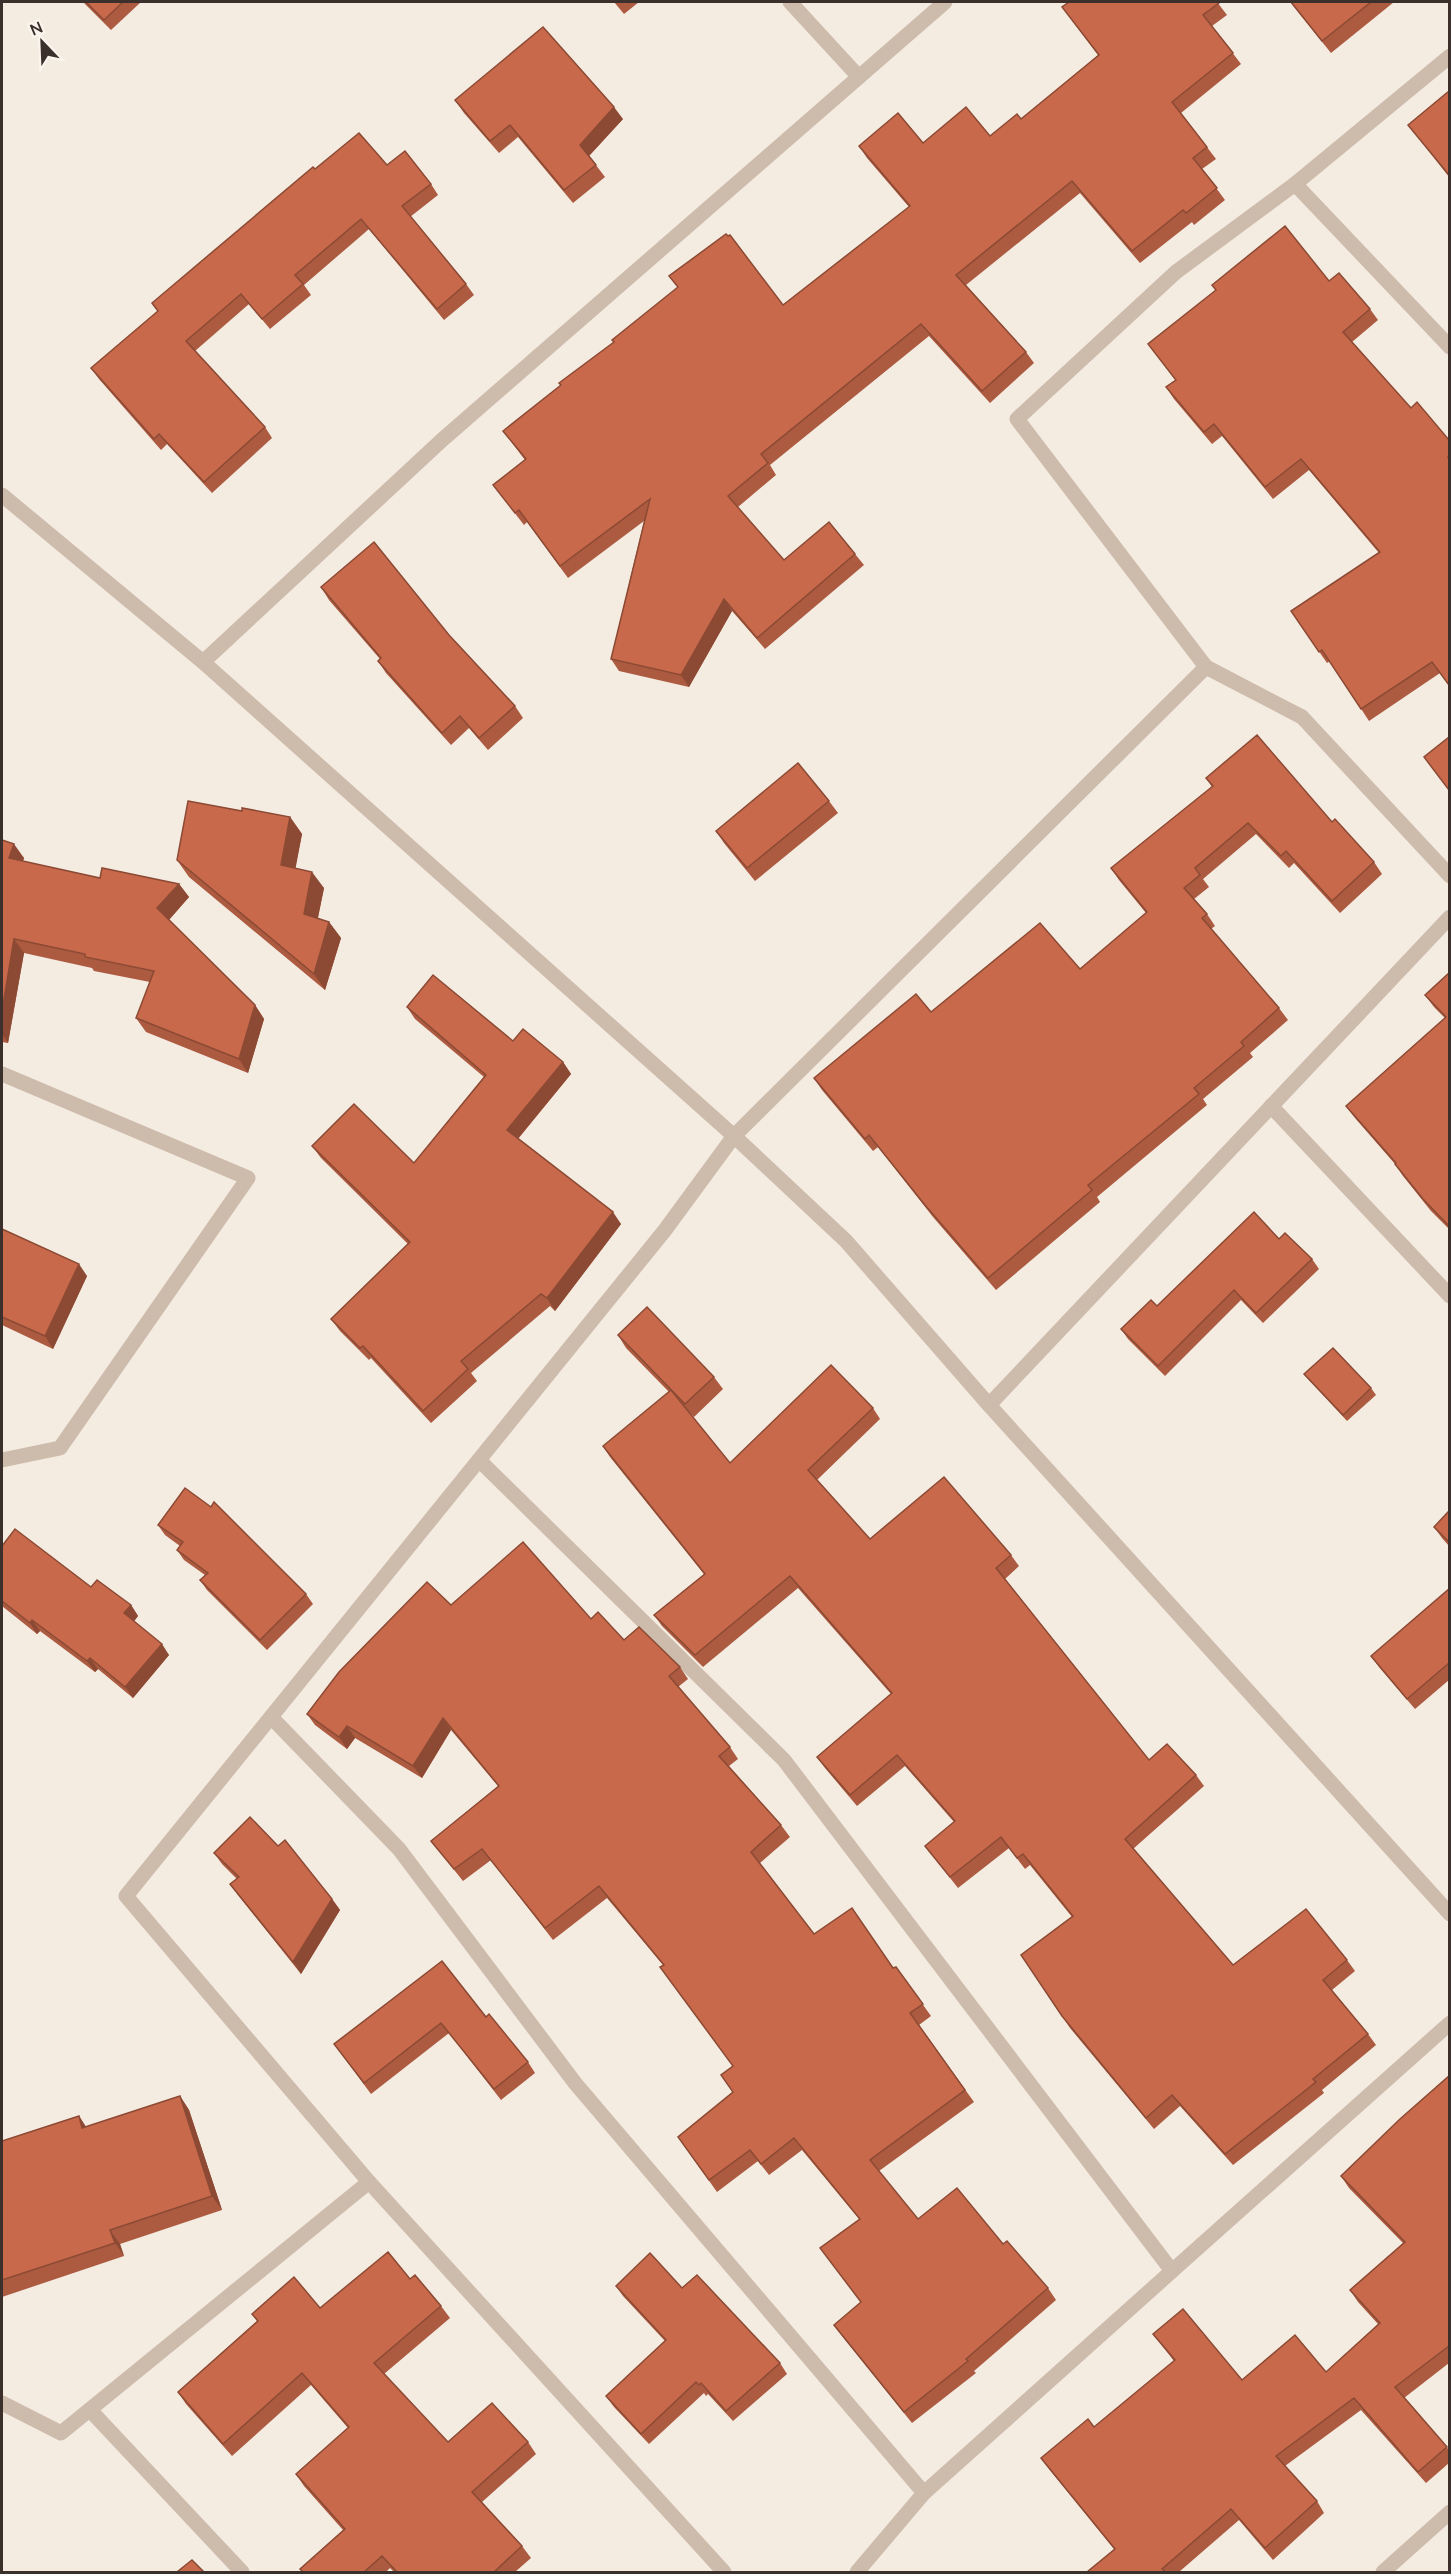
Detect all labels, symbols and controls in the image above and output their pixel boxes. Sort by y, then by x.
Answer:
north arrow [12,12,72,72]
text: N [27,17,46,42]

